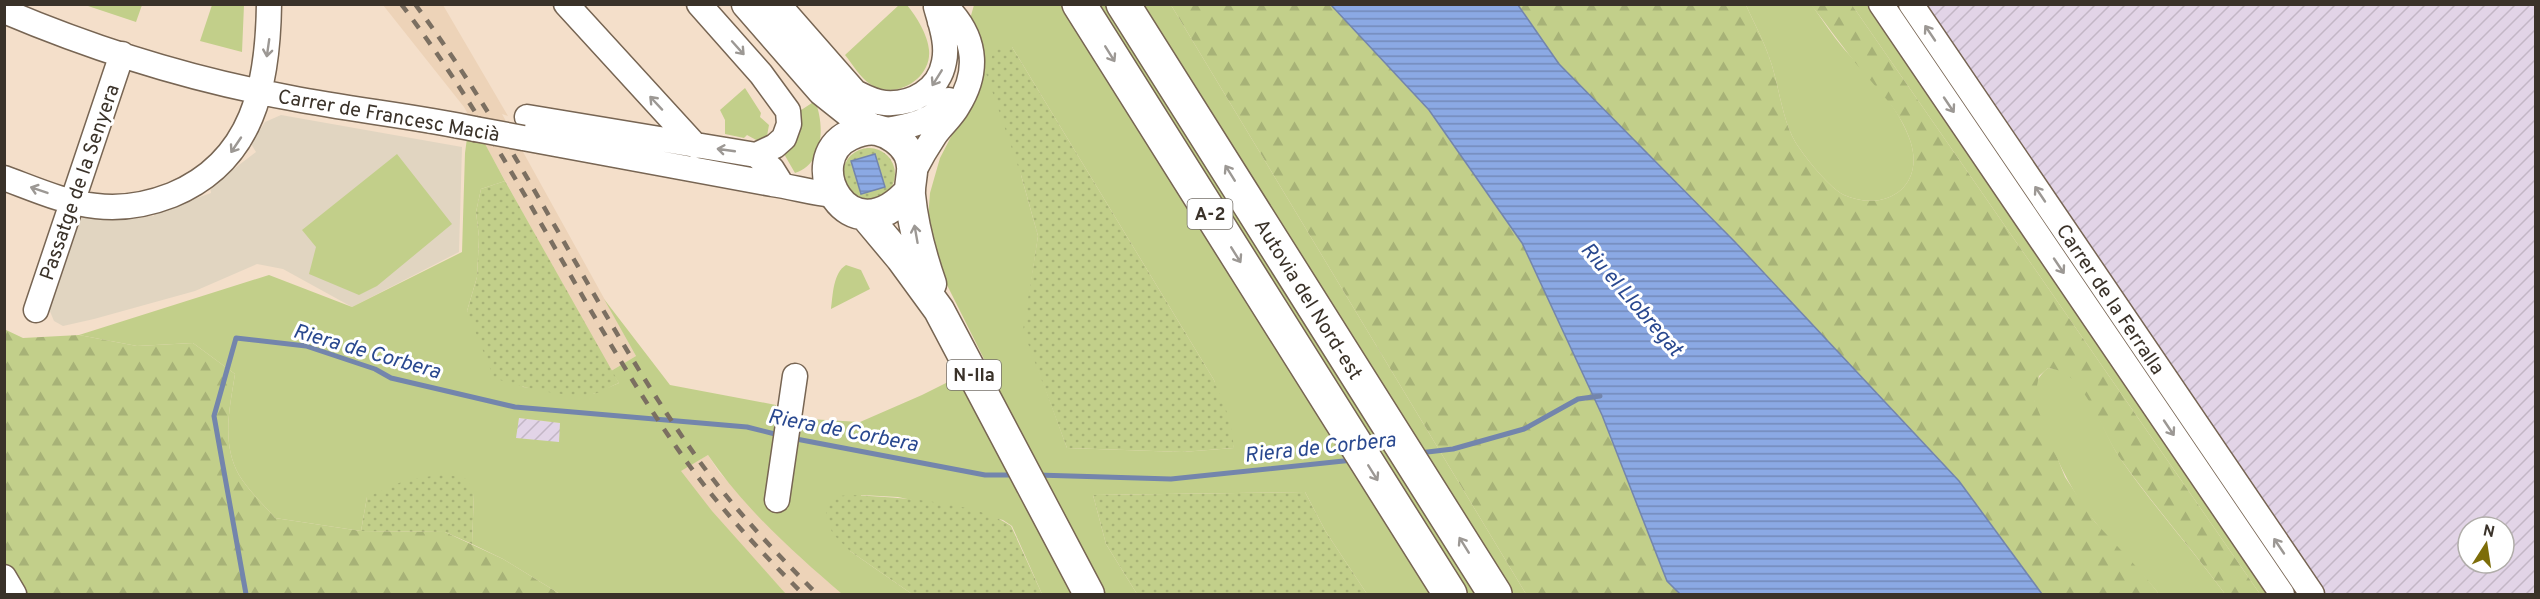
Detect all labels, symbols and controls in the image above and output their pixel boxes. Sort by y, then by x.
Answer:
one-way arrow [1924,25,1936,41]
one-way arrow [262,38,273,58]
one-way arrow [731,40,745,55]
one-way arrow [1104,45,1116,62]
one-way arrow [931,69,943,86]
street label: Passatge de la Senyera [35,81,127,284]
street label: Carrer de Francesc Macià [276,85,502,149]
one-way arrow [649,96,663,111]
one-way arrow [1943,96,1955,113]
one-way arrow [230,136,242,152]
one-way arrow [717,145,736,156]
one-way arrow [1223,165,1236,182]
one-way arrow [30,184,49,195]
one-way arrow [2033,185,2046,202]
road number: A-2 [1188,199,1232,229]
street label: Autovia del Nord-est [1247,215,1367,385]
street label: Carrer de la Ferralla [2049,220,2169,381]
one-way arrow [911,225,922,244]
water label: Riu el Llobregat [1574,237,1689,364]
one-way arrow [1231,246,1243,263]
one-way arrow [2053,258,2065,274]
water label: Riera de Corbera [290,319,444,386]
road number: N-IIa [947,360,1001,390]
water label: Riera de Corbera [765,404,920,459]
one-way arrow [2162,419,2175,436]
water label: Riera de Corbera [1243,427,1397,470]
one-way arrow [1367,464,1380,481]
north arrow [2456,515,2516,575]
text: N [2481,521,2496,543]
one-way arrow [1458,537,1470,554]
one-way arrow [2273,538,2285,555]

